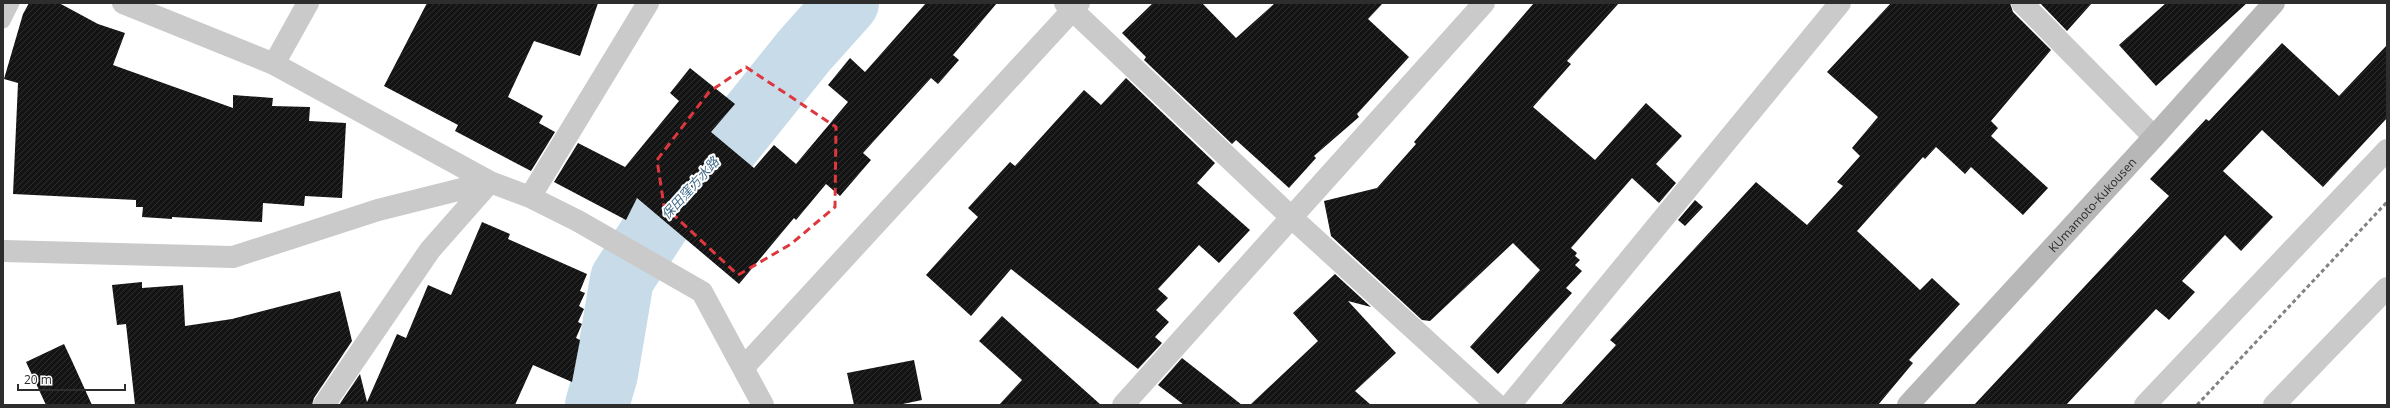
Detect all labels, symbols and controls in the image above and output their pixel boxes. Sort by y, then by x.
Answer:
water label: 保田窪方水路 [657,152,723,223]
street label: KUmamoto-Kukousen [2044,154,2140,256]
scale bar [18,366,125,392]
text: 20 m [24,371,52,388]

